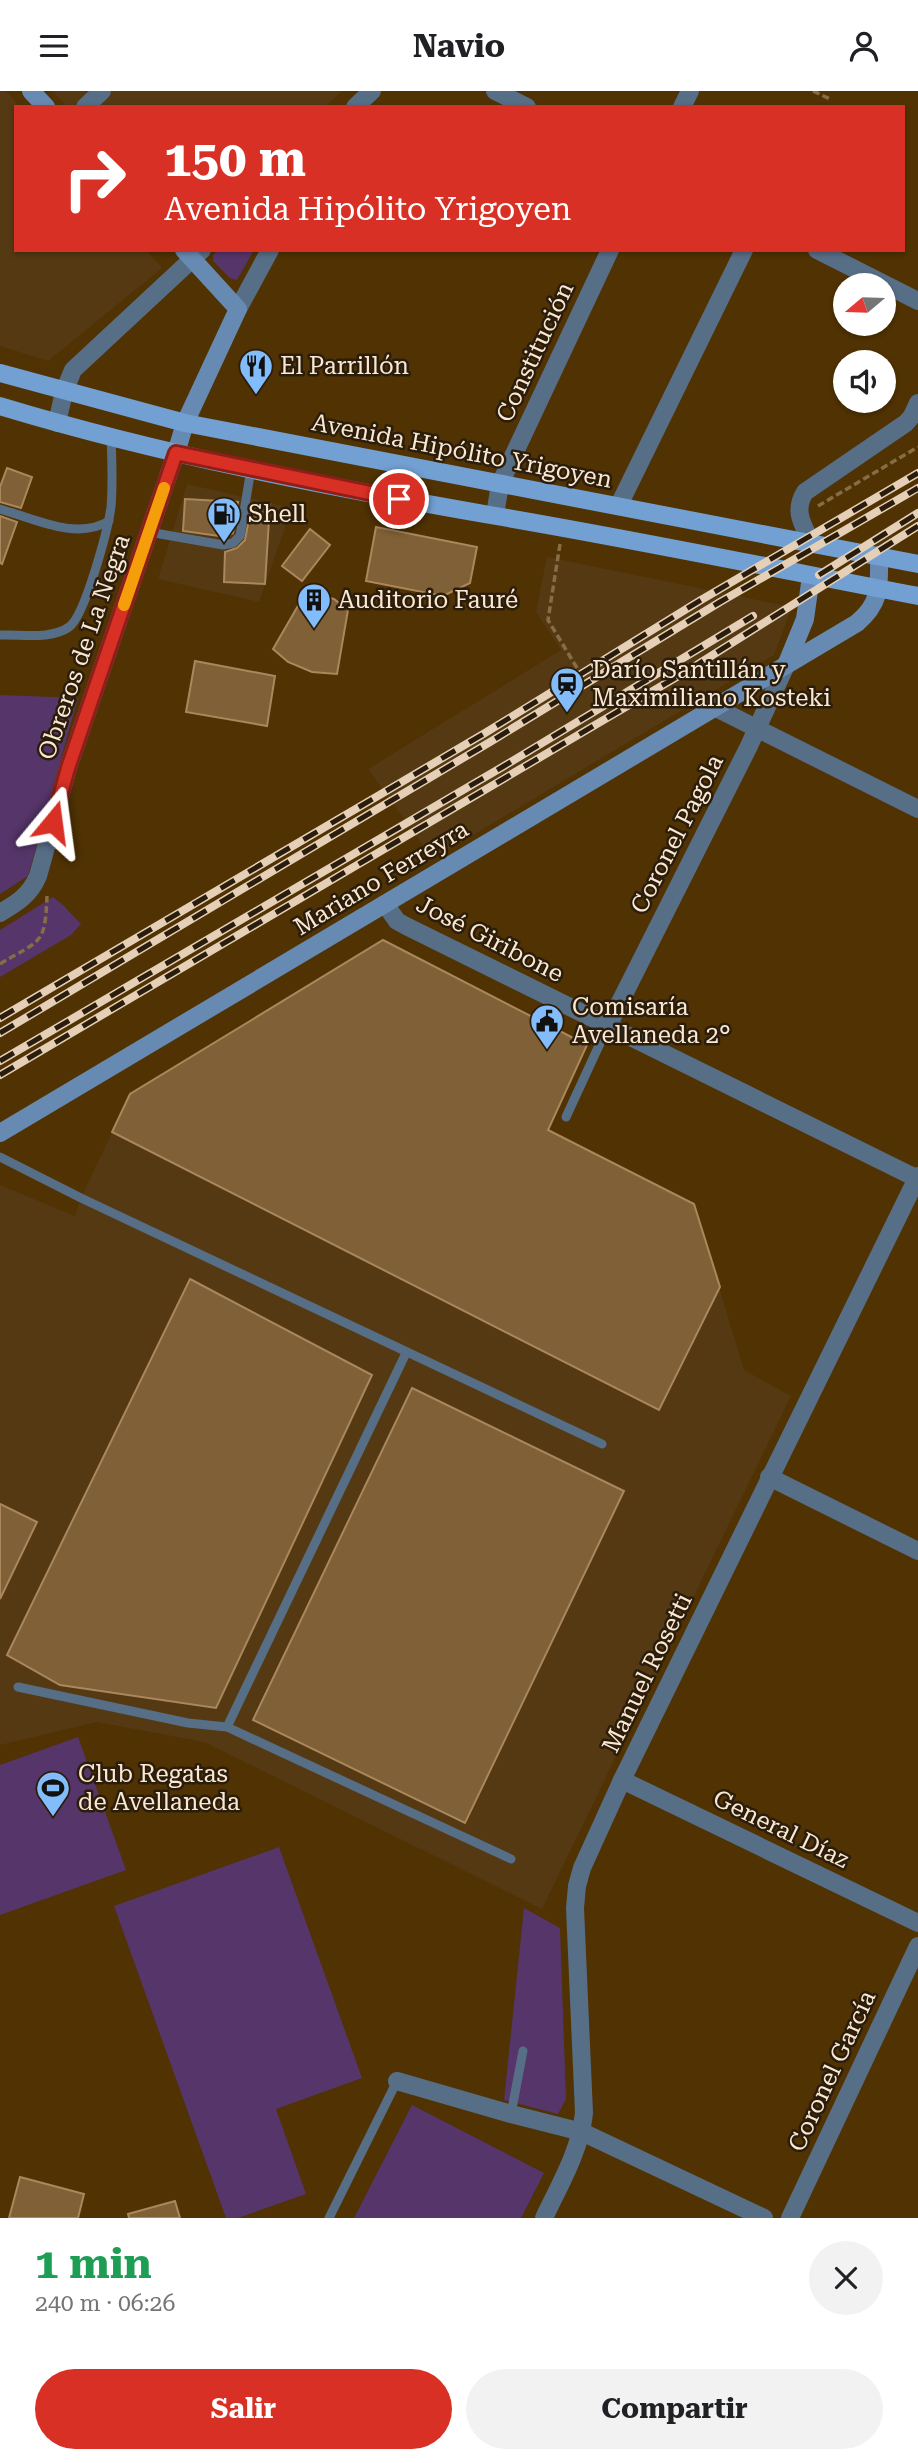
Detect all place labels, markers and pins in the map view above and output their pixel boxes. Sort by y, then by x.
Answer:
restaurant icon: El Parrillón [237,347,275,396]
place label: El Parrillón [280,352,409,380]
pin [369,469,429,529]
fuel station icon: Shell [205,495,243,544]
place label: Shell [248,500,306,528]
building icon: Auditorio Fauré [295,581,333,630]
place label: Auditorio Fauré [338,586,518,614]
place label: Darío Santillán y Maximiliano Kosteki [592,656,831,712]
station icon: Darío Santillán y Maximiliano Kosteki [548,665,586,714]
place label: Comisaría Avellaneda 2° [572,993,731,1049]
public building icon: Comisaría Avellaneda 2° [528,1002,566,1051]
place label: Club Regatas de Avellaneda [78,1760,240,1816]
sports icon: Club Regatas de Avellaneda [34,1769,72,1818]

